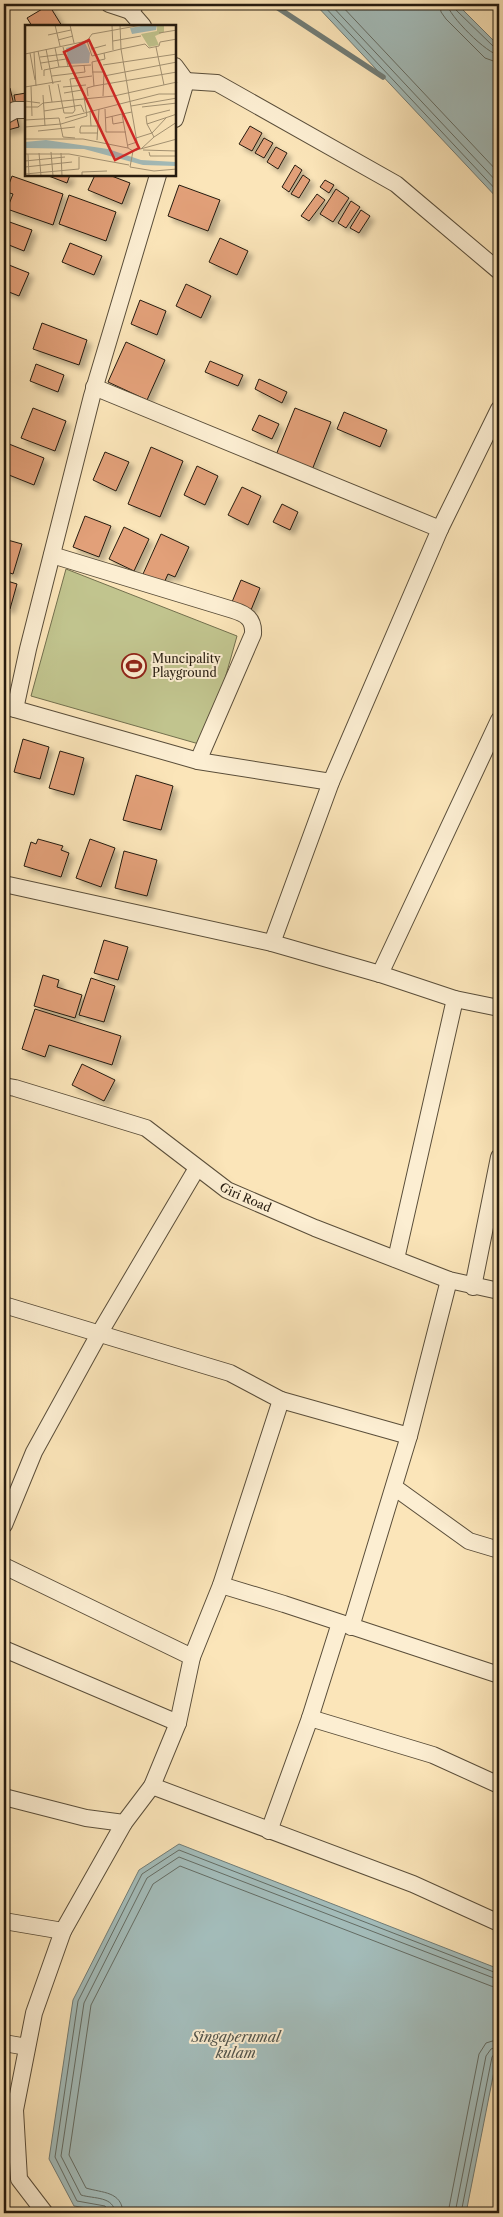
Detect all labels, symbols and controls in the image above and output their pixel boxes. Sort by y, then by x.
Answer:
inset map [25,25,176,176]
place label: Muncipality Playground [152,651,221,680]
sports icon: Muncipality Playground [121,653,147,679]
street label: Giri Road [217,1179,274,1215]
water label: Singaperumal kulam [190,2028,282,2062]

